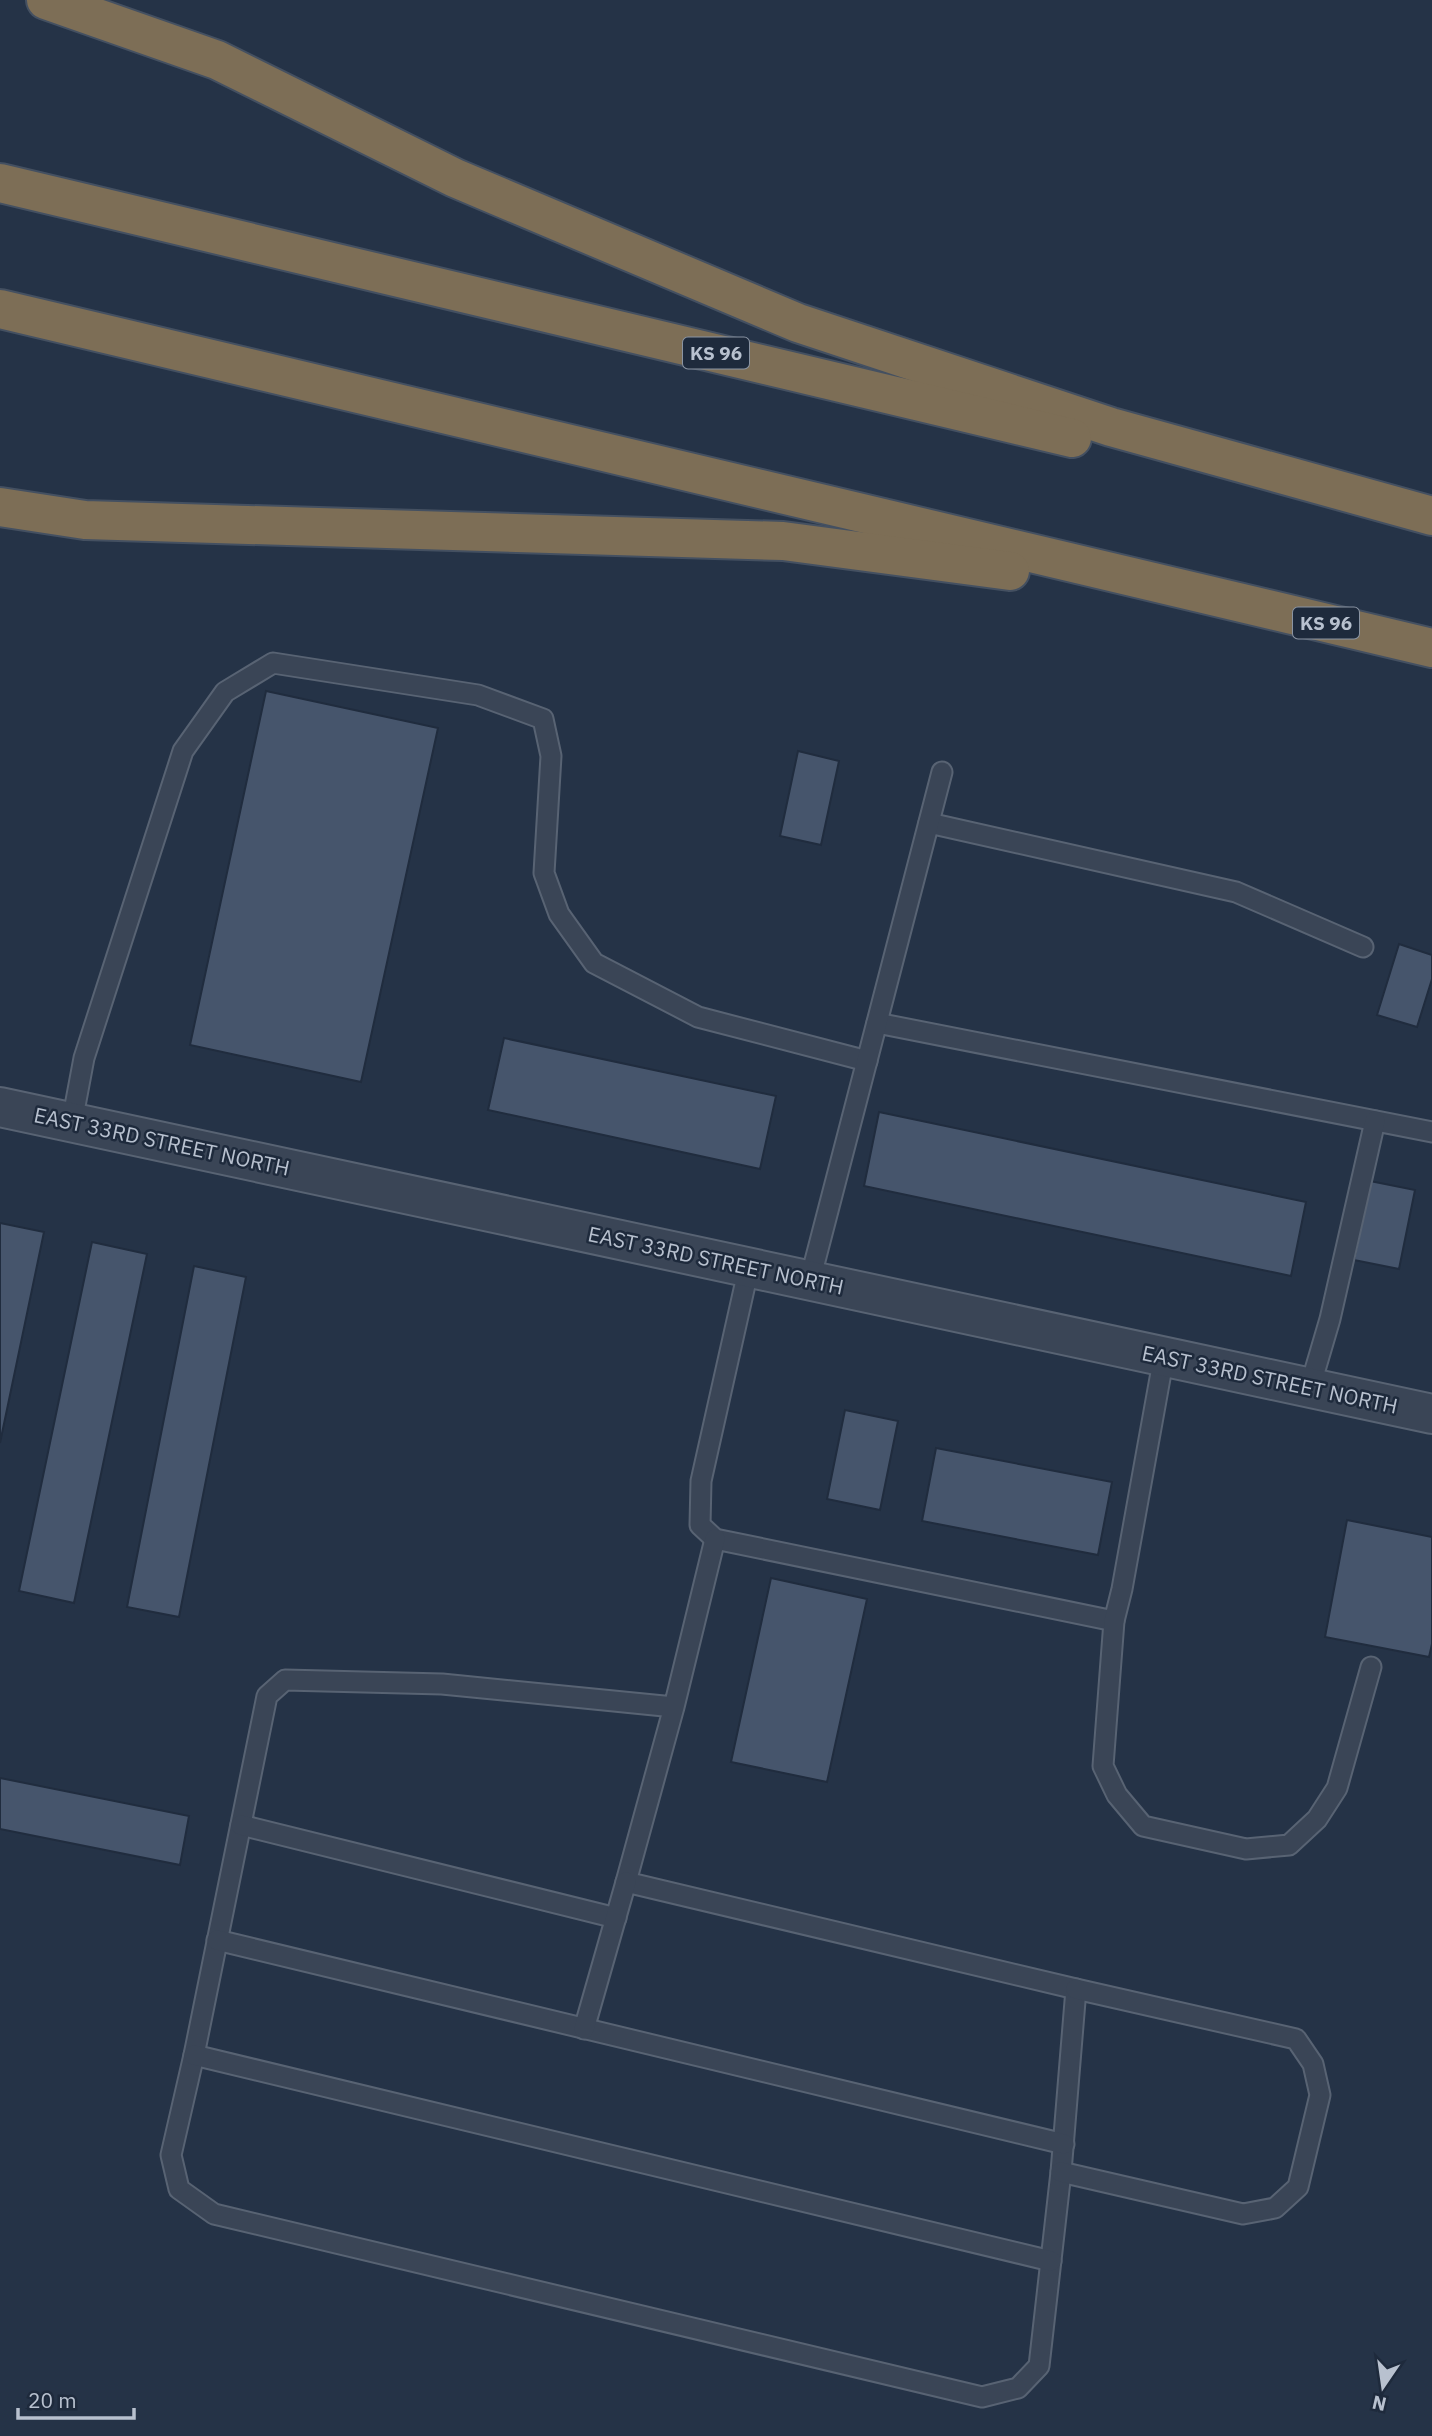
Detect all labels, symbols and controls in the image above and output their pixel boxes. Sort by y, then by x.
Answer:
road number: KS 96 [683,338,749,368]
road number: KS 96 [1293,608,1359,638]
street label: EAST 33RD STREET NORTH [32,1100,292,1182]
street label: EAST 33RD STREET NORTH [586,1219,846,1301]
street label: EAST 33RD STREET NORTH [1140,1338,1400,1420]
north arrow [1348,2352,1418,2422]
scale bar [18,2376,133,2420]
text: 20 m [28,2386,77,2414]
text: N [1370,2390,1389,2417]

